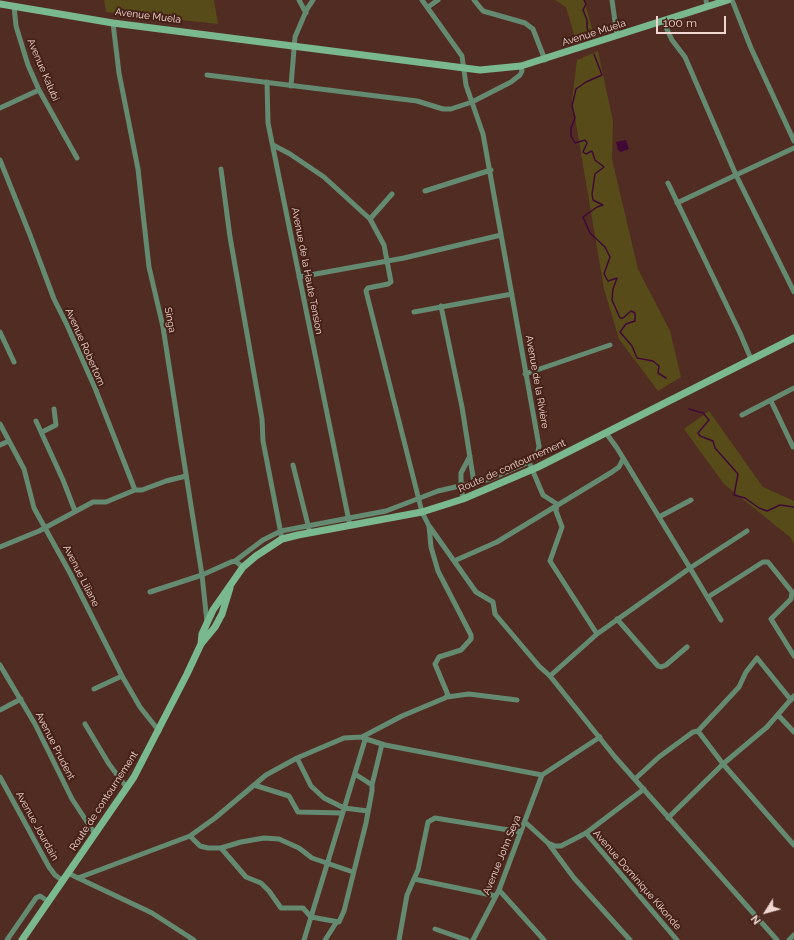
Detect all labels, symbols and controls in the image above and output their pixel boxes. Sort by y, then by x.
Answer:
street label: Avenue Muela [114,6,182,26]
scale bar [658,8,728,34]
text: 100 m [663,16,697,30]
street label: Avenue Muela [561,17,627,49]
street label: Avenue Kalubi [24,37,62,103]
street label: Avenue de la Haute Tension [289,207,325,335]
street label: Avenue Robertom [62,306,108,388]
street label: Singa [162,306,178,334]
street label: Avenue de la Rivière [523,335,551,429]
street label: Route de contournement [456,437,568,495]
street label: Avenue Liliane [60,543,102,609]
street label: Avenue Prudent [33,710,77,782]
street label: Route de contournement [67,749,141,853]
street label: Avenue Jourdain [13,789,61,863]
street label: Avenue John Seya [481,813,523,897]
street label: Avenue Dominique Kikonde [590,828,684,932]
north arrow [746,892,786,932]
text: N [748,912,764,927]

